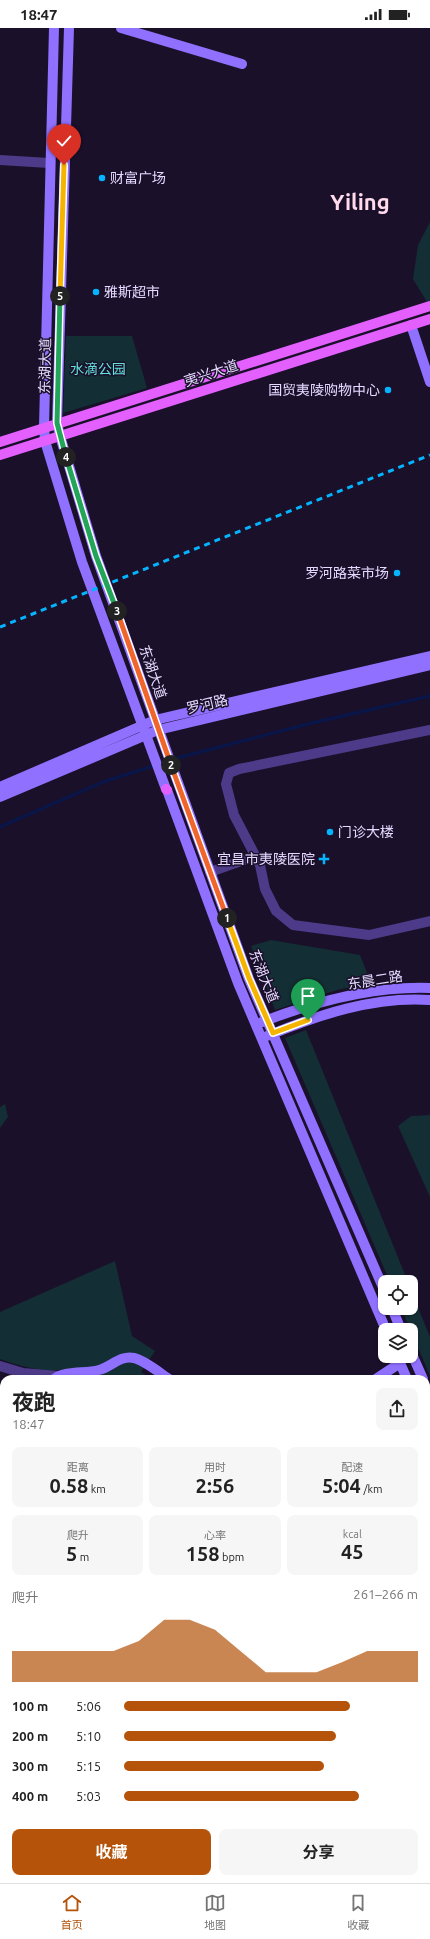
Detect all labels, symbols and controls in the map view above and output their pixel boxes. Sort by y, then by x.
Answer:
text: 18:47 [20,6,58,23]
pin [47,124,81,165]
icon: check [53,130,75,152]
place label: 财富广场 [110,170,166,186]
marker: 财富广场 [97,173,107,183]
district label: Yiling [330,189,390,214]
place label: 雅斯超市 [104,284,160,300]
pin: 5 [50,286,70,306]
marker: 雅斯超市 [91,287,101,297]
text: 5 [57,290,63,302]
street label: 东湖大道 [37,338,53,394]
street label: 夷兴大道 [182,357,240,389]
park label: 水滴公园 [70,361,126,377]
place label: 国贸夷陵购物中心 [268,382,380,398]
marker: 国贸夷陵购物中心 [383,385,393,395]
pin: 4 [56,447,76,467]
text: 4 [63,451,69,463]
place label: 罗河路菜市场 [305,565,389,581]
marker: 罗河路菜市场 [392,568,402,578]
pin: 3 [107,601,127,621]
text: 3 [114,605,120,617]
street label: 东湖大道 [136,643,170,701]
street label: 罗河路 [185,691,229,717]
pin: 2 [161,755,181,775]
text: 2 [168,759,174,771]
place label: 门诊大楼 [338,824,394,840]
marker: 门诊大楼 [325,827,335,837]
place label: 宜昌市夷陵医院 [217,851,315,867]
marker: 宜昌市夷陵医院 [318,853,330,865]
pin: 1 [217,908,237,928]
text: 1 [224,912,230,924]
street label: 东湖大道 [246,947,282,1005]
street label: 东晨二路 [346,968,404,992]
pin [291,979,325,1020]
icon: arrive [297,985,319,1007]
map controls [378,1275,418,1363]
button: locate [378,1275,418,1315]
button: layers [378,1323,418,1363]
button: share [376,1388,418,1430]
text: 夜跑 [12,1389,56,1414]
text: 18:47 [12,1417,45,1431]
text: 距离 [67,1461,89,1473]
text: 用时 [204,1461,226,1473]
text: 配速 [341,1461,363,1473]
text: 0.58 [49,1474,88,1497]
text: 2:56 [196,1474,234,1497]
text: 5:04 [322,1474,361,1497]
text: km [88,1483,106,1495]
text: /km [361,1483,383,1495]
text: kcal [343,1528,362,1540]
text: 爬升 [67,1529,89,1541]
text: 心率 [204,1529,226,1541]
text: 45 [341,1540,364,1563]
text: 5 [66,1542,77,1565]
text: 158 [186,1542,219,1565]
text: m [77,1551,89,1563]
text: bpm [219,1551,244,1563]
text: 261–266 m [353,1587,418,1601]
text: 爬升 [12,1590,38,1604]
text: 100 m [12,1699,48,1713]
text: 5:06 [76,1699,101,1713]
text: 200 m [12,1729,48,1743]
text: 5:10 [76,1729,101,1743]
text: 300 m [12,1759,48,1773]
text: 5:15 [76,1759,101,1773]
text: 400 m [12,1789,48,1803]
text: 5:03 [76,1789,101,1803]
button: 收藏 [12,1829,211,1875]
button: 分享 [219,1829,418,1875]
tab: 首页 [61,1892,83,1932]
tab: 地图 [204,1892,226,1932]
tab: 收藏 [347,1892,369,1932]

